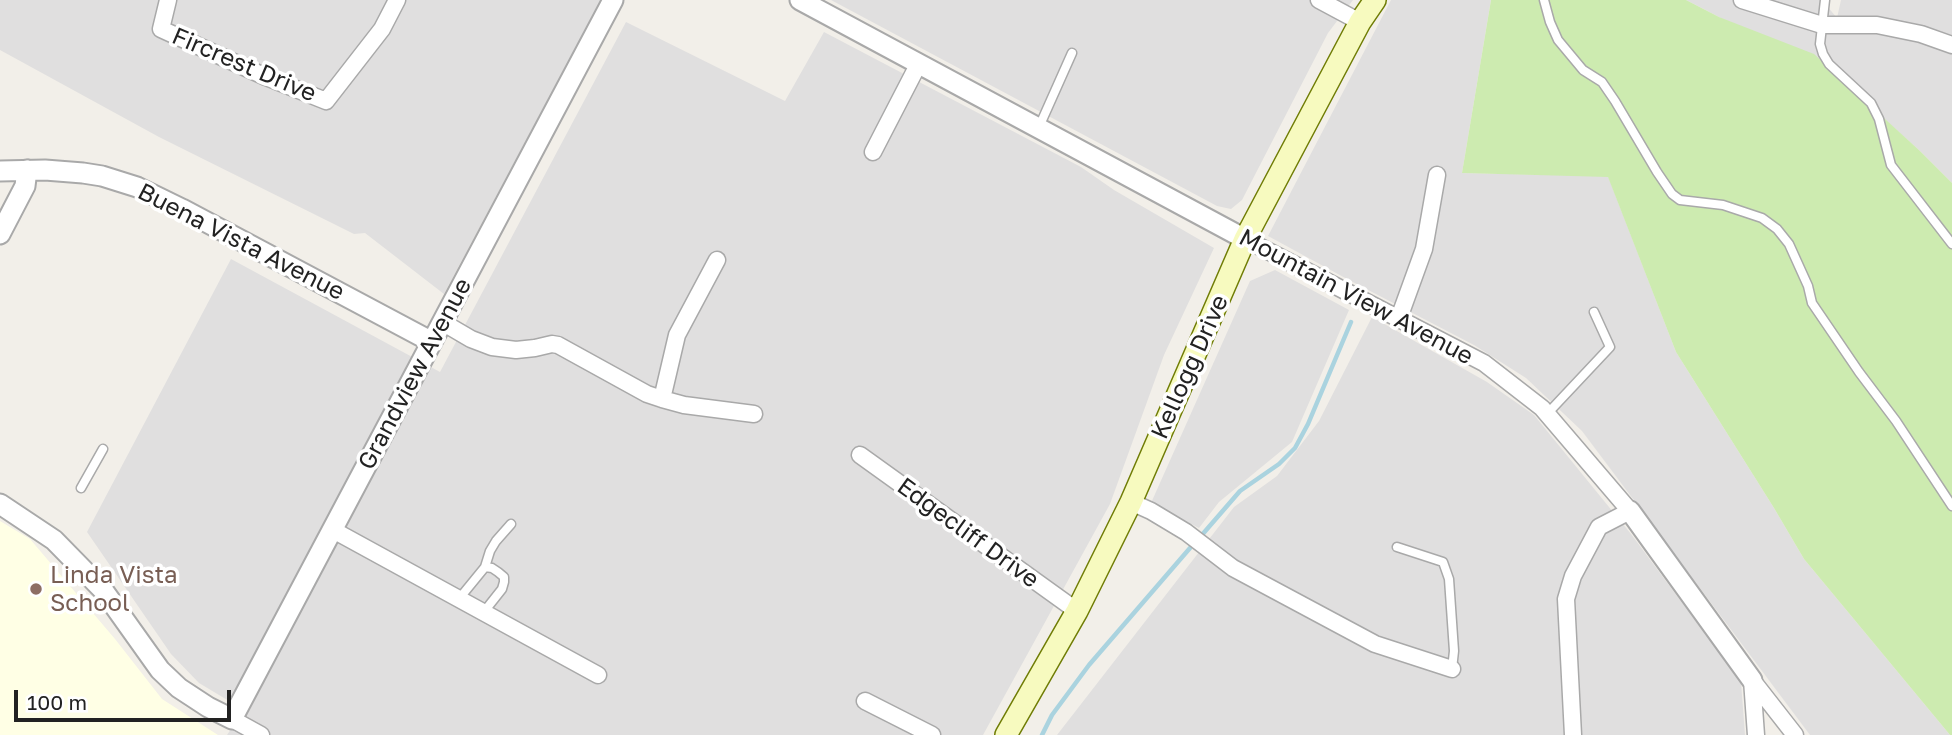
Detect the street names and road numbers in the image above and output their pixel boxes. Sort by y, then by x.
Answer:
street label: Fircrest Drive [168,22,320,108]
street label: Buena Vista Avenue [133,177,349,307]
street label: Mountain View Avenue [1234,223,1478,371]
street label: Grandview Avenue [352,273,478,475]
street label: Kellogg Drive [1145,291,1235,443]
street label: Edgecliff Drive [891,472,1045,594]

